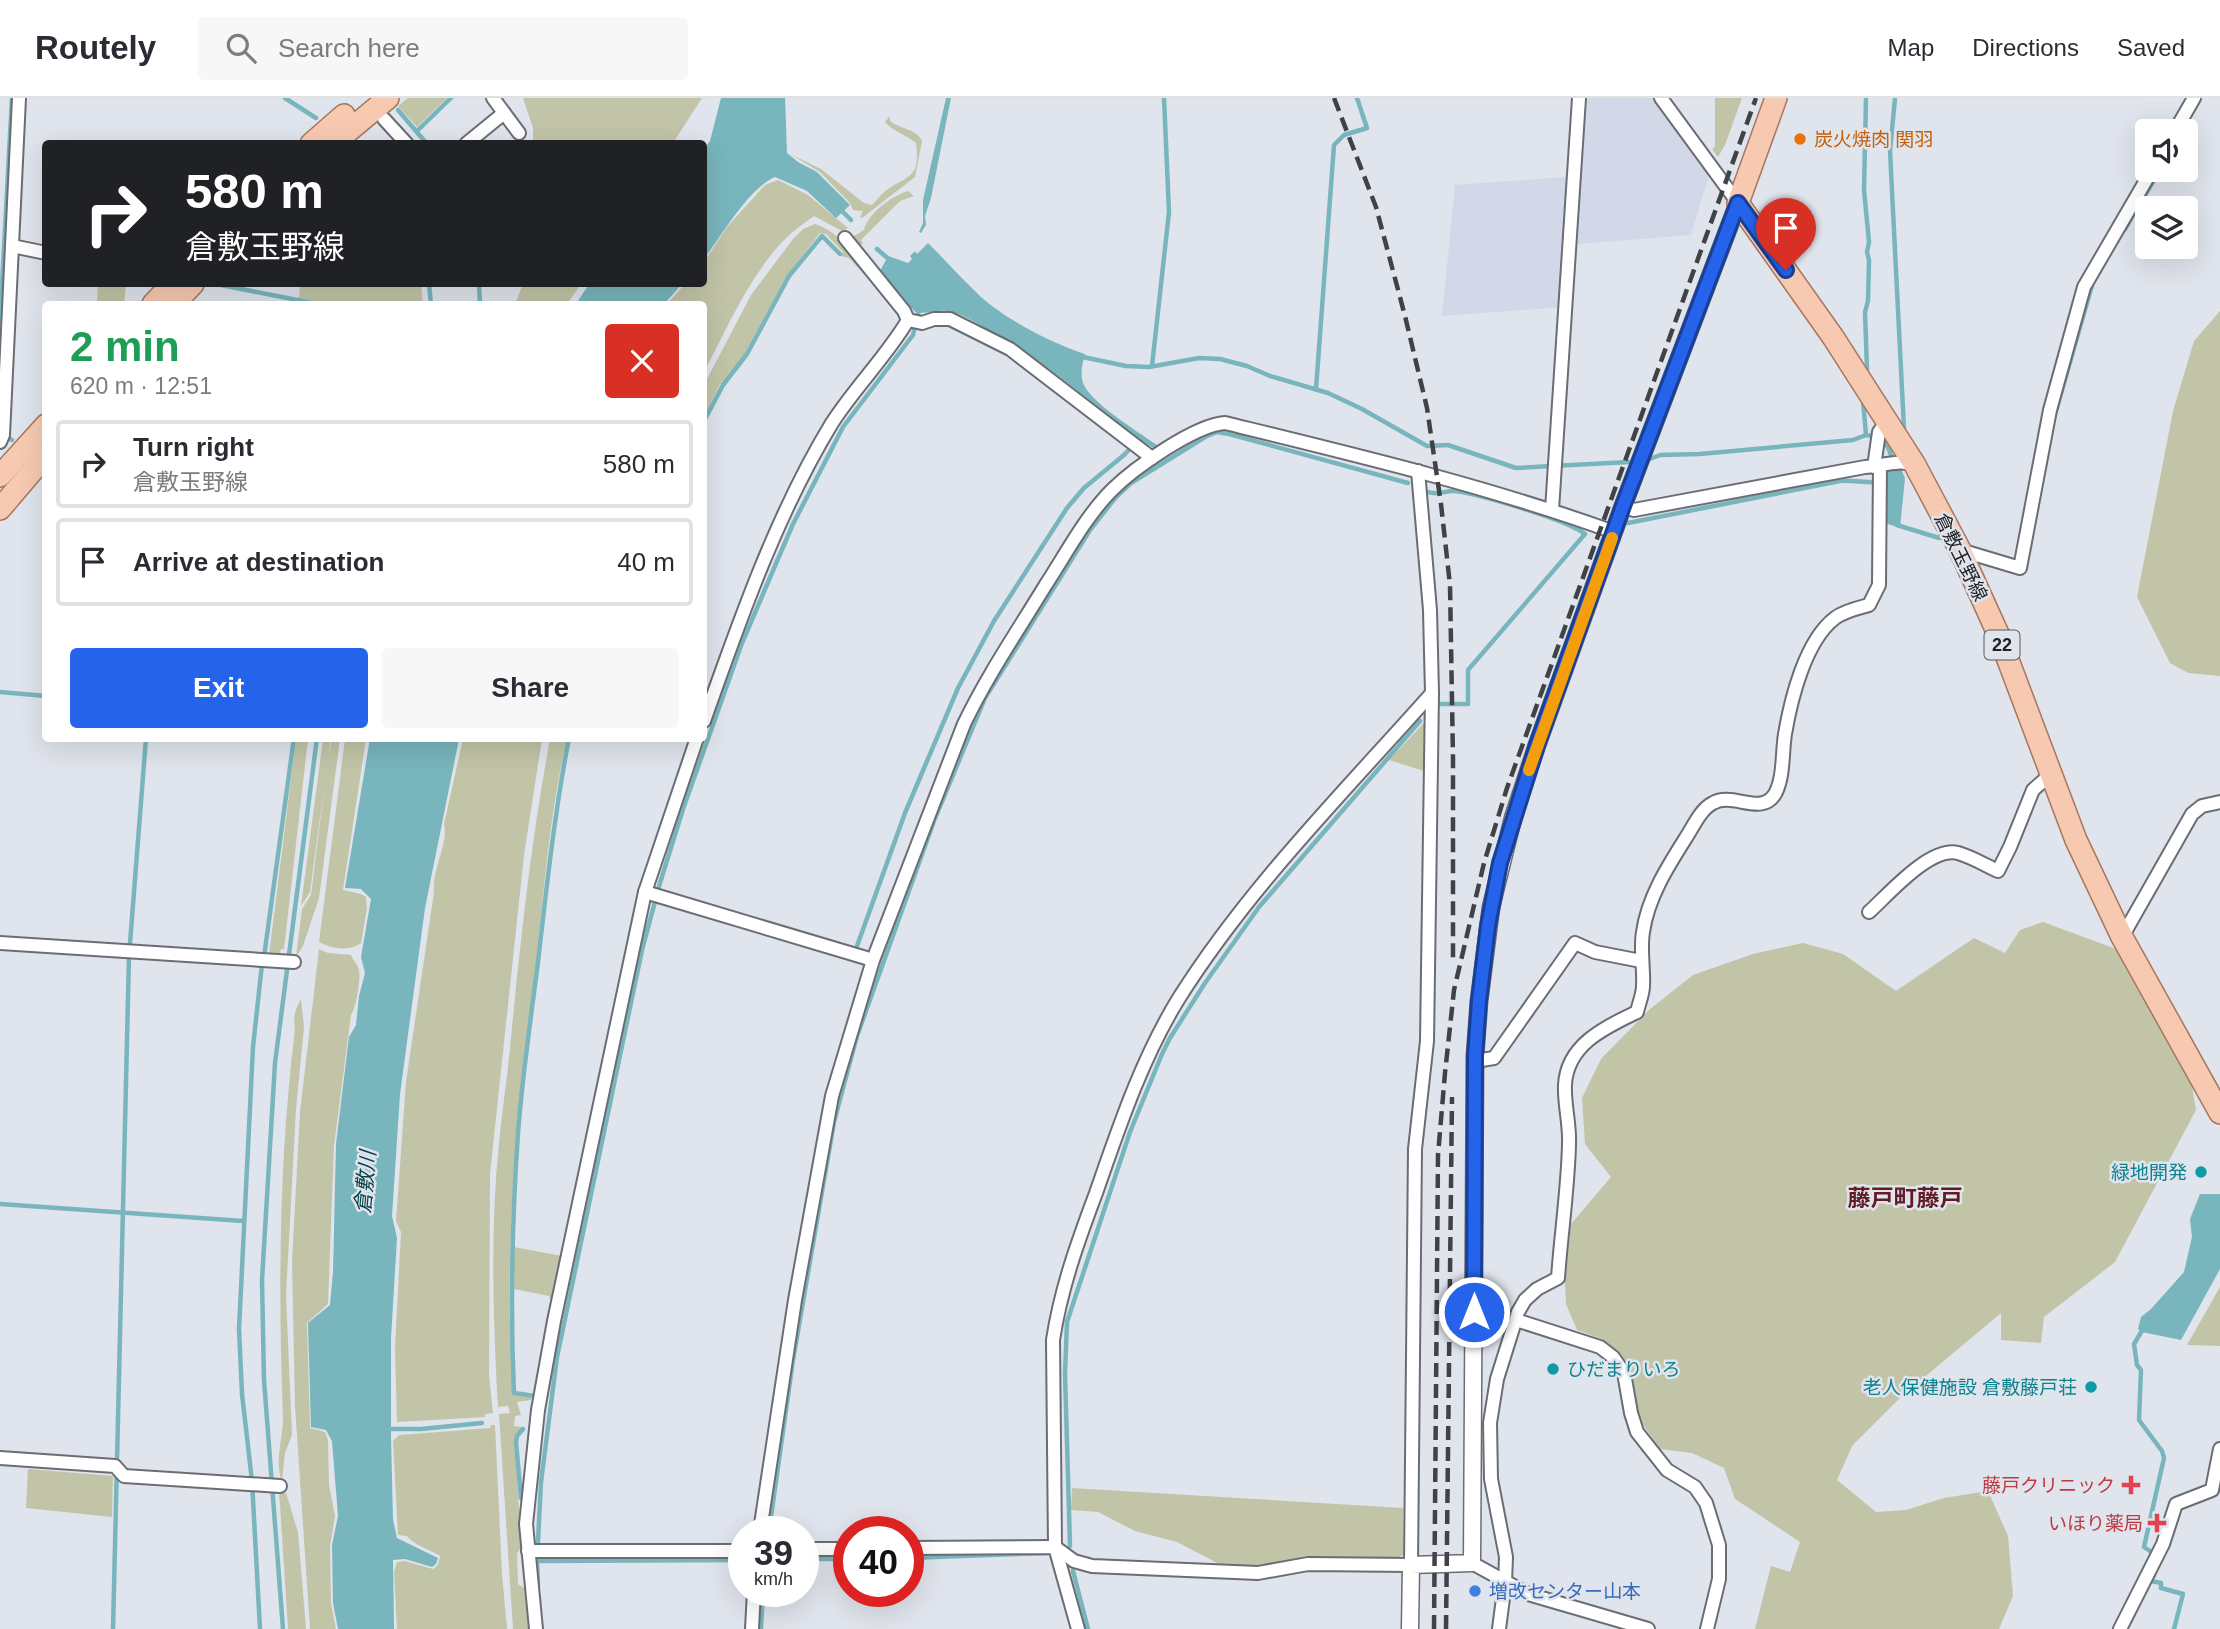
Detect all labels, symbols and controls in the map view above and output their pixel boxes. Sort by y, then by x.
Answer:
search box [198,17,688,80]
text: Routely [35,29,156,66]
icon: search [222,29,260,67]
text: Search here [278,33,420,63]
text: Map [1888,34,1934,61]
text: Directions [1972,34,2079,61]
text: Saved [2117,34,2185,61]
map controls [2135,119,2198,259]
button: sound [2135,119,2198,182]
place label: 炭火焼肉 関羽 [1814,129,1933,150]
marker: 炭火焼肉 関羽 [1792,131,1808,147]
text: 580 m [185,164,324,218]
icon: right [70,168,161,259]
button: layers [2135,196,2198,259]
pin [1756,198,1816,270]
icon: arrive [1767,209,1805,247]
text: 倉敷玉野線 [185,229,345,265]
text: 2 min [70,323,180,370]
button: close [605,324,679,398]
text: 620 m · 12:51 [70,373,212,399]
text: Turn right [133,432,254,462]
icon: right [74,445,112,483]
text: 580 m [603,449,675,479]
text: 倉敷玉野線 [133,469,248,495]
street label: 倉敷玉野線 [1931,510,1991,604]
icon: arrive [74,543,112,581]
text: Arrive at destination [133,547,384,577]
text: 40 m [617,547,675,577]
road number: 22 [1984,630,2020,660]
button: Exit [70,648,368,728]
button: Share [382,648,679,728]
water label: 倉敷川 [351,1148,379,1214]
place label: 緑地開発 [2111,1162,2187,1183]
marker: 緑地開発 [2193,1164,2209,1180]
district label: 藤戸町藤戸 [1848,1185,1963,1211]
position arrow [1437,1275,1511,1349]
place label: ひだまりいろ [1567,1359,1681,1380]
marker: ひだまりいろ [1545,1361,1561,1377]
place label: 老人保健施設 倉敷藤戸荘 [1863,1377,2077,1398]
marker: 老人保健施設 倉敷藤戸荘 [2083,1379,2099,1395]
place label: 藤戸クリニック [1982,1475,2115,1496]
marker: 藤戸クリニック [2121,1475,2141,1495]
place label: いほり薬局 [2048,1513,2143,1534]
marker: いほり薬局 [2149,1515,2165,1531]
speed limit sign: 40 [833,1516,924,1607]
text: 39 [754,1533,793,1572]
text: km/h [754,1569,793,1589]
place label: 増改センター山本 [1489,1581,1641,1602]
marker: 増改センター山本 [1467,1583,1483,1599]

